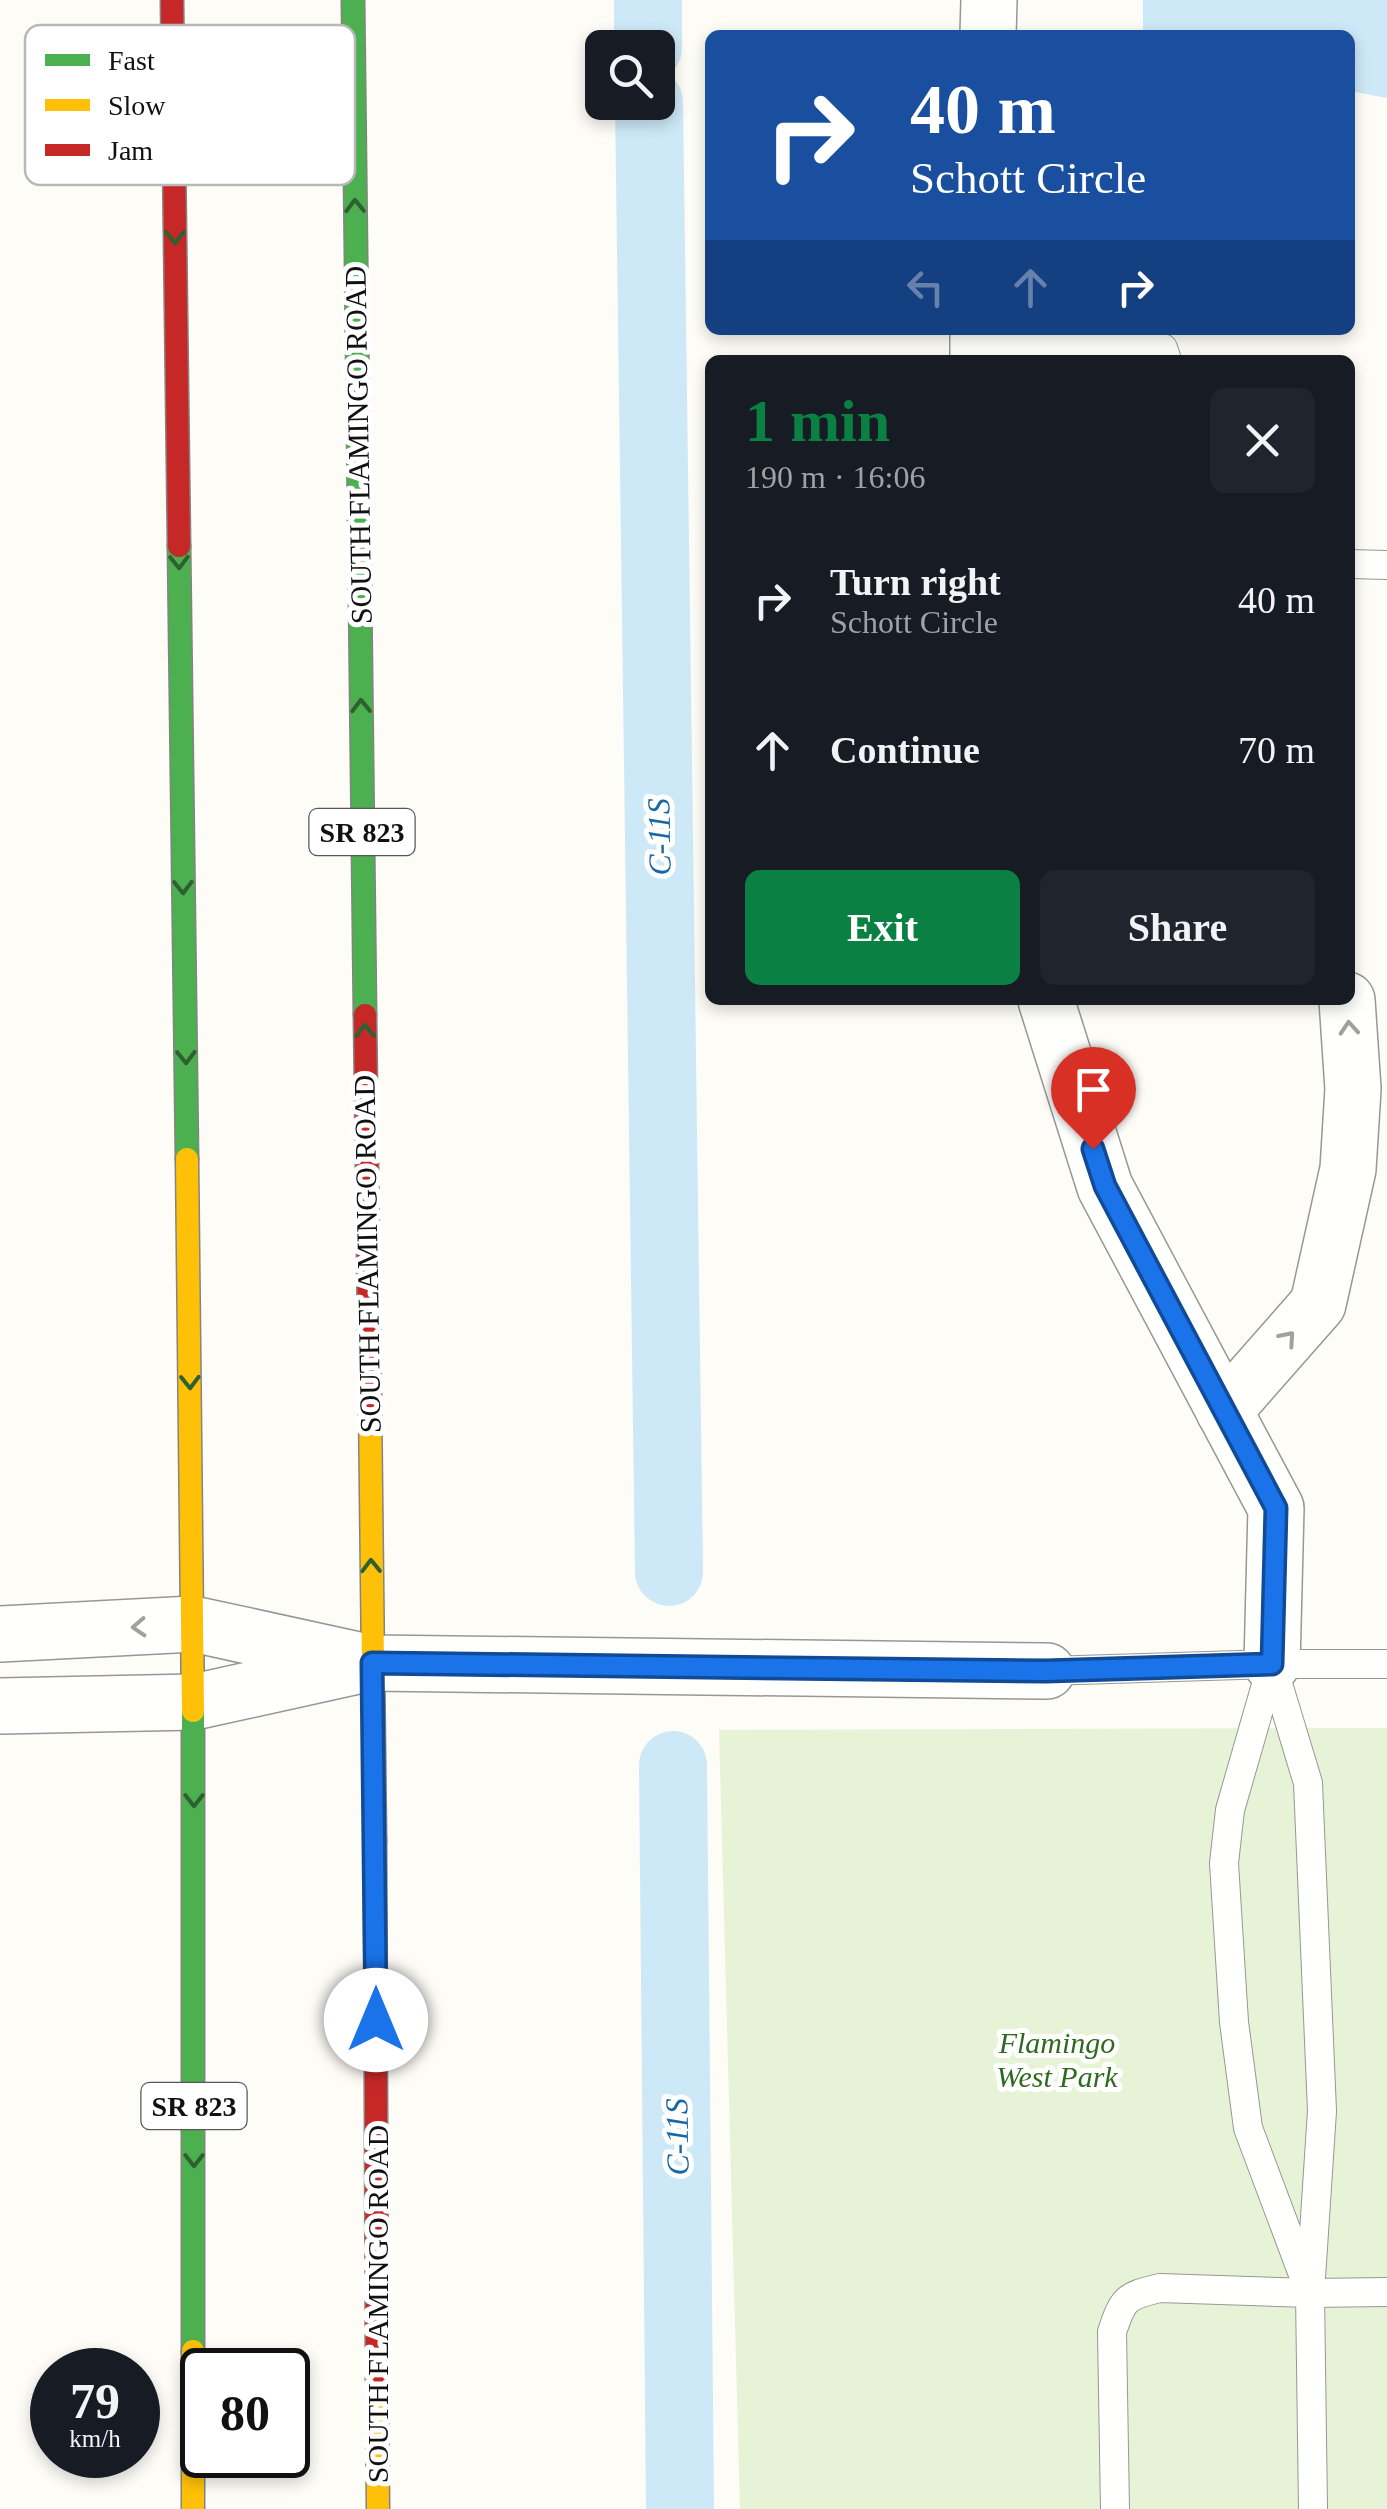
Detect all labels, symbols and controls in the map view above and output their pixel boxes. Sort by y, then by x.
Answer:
legend [25,25,355,185]
map controls [585,30,675,120]
button: search [585,30,675,120]
text: Fast [108,45,155,76]
icon: right [745,70,875,200]
text: 40 m [910,71,1056,148]
text: Slow [108,90,166,121]
text: Jam [108,135,153,166]
text: Schott Circle [910,153,1146,203]
one-way arrow [344,197,366,212]
one-way arrow [165,230,186,246]
icon: left [898,260,953,315]
icon: ahead [1003,260,1058,315]
icon: right [1108,260,1163,315]
street label: SOUTH FLAMINGO ROAD [338,266,378,624]
text: 1 min [745,388,890,454]
button: close [1210,388,1315,493]
text: 190 m · 16:06 [745,459,925,495]
one-way arrow [169,555,190,571]
text: Turn right [830,561,1001,603]
icon: right [745,573,800,628]
text: 40 m [1238,579,1315,621]
text: Schott Circle [830,604,998,640]
one-way arrow [350,697,372,712]
icon: ahead [745,723,800,778]
text: Continue [830,729,980,771]
text: 70 m [1238,729,1315,771]
water label: C-11S [640,798,678,876]
road number: SR 823 [310,809,414,855]
button: Exit [745,870,1020,985]
button: Share [1040,870,1315,985]
one-way arrow [173,880,194,896]
one-way arrow [1339,1020,1360,1036]
one-way arrow [354,1022,376,1038]
pin [1051,1047,1136,1150]
one-way arrow [175,1050,196,1066]
icon: arrive [1066,1062,1121,1117]
street label: SOUTH FLAMINGO ROAD [347,1075,387,1433]
one-way arrow [1277,1331,1295,1350]
one-way arrow [179,1376,201,1391]
one-way arrow [360,1557,382,1572]
one-way arrow [130,1616,146,1637]
one-way arrow [183,1792,205,1808]
position arrow [324,1968,428,2072]
park label: Flamingo West Park [996,2026,1118,2093]
road number: SR 823 [142,2083,246,2129]
water label: C-11S [658,2098,696,2176]
street label: SOUTH FLAMINGO ROAD [361,2125,394,2483]
one-way arrow [183,2152,205,2168]
speed limit sign: 80 [180,2348,310,2478]
text: 79 [70,2373,120,2429]
text: km/h [69,2425,121,2452]

